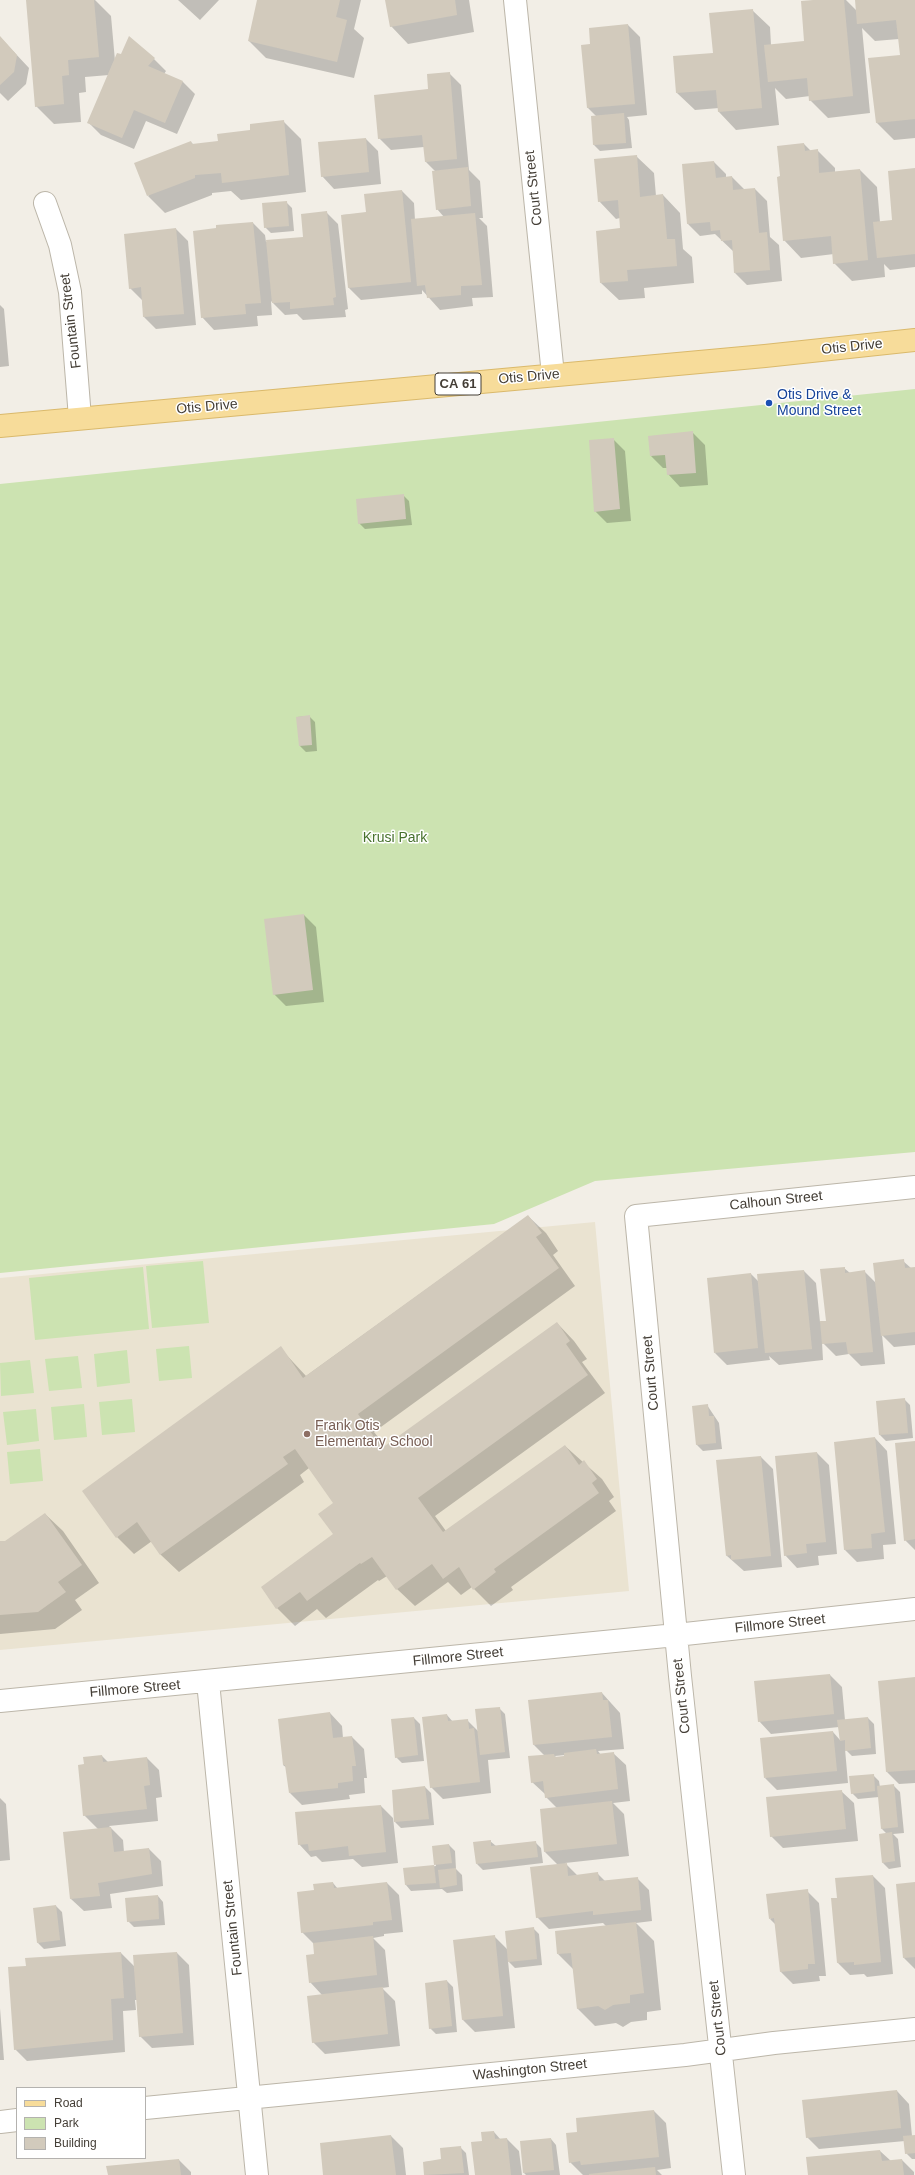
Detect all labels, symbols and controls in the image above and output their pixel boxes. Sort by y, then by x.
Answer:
street label: Court Street [522,150,546,226]
street label: Fountain Street [57,272,85,370]
street label: Otis Drive [821,335,883,359]
street label: Otis Drive [498,366,560,388]
road number: CA 61 [435,373,481,395]
place label: Otis Drive & Mound Street [777,387,861,420]
street label: Otis Drive [176,396,238,418]
marker: Otis Drive & Mound Street [764,398,774,408]
park label: Krusi Park [363,830,427,846]
street label: Calhoun Street [729,1188,823,1214]
street label: Court Street [639,1335,663,1411]
place label: Frank Otis Elementary School [315,1418,433,1450]
marker: Frank Otis Elementary School [302,1429,312,1439]
street label: Fillmore Street [734,1611,826,1637]
street label: Fillmore Street [412,1644,504,1670]
street label: Court Street [670,1658,694,1734]
street label: Fillmore Street [89,1677,181,1701]
street label: Fountain Street [220,1880,246,1976]
street label: Court Street [706,1980,730,2056]
street label: Washington Street [472,2056,588,2084]
legend [16,2087,146,2159]
text: Road [54,2096,83,2110]
text: Park [54,2116,79,2130]
text: Building [54,2136,97,2150]

